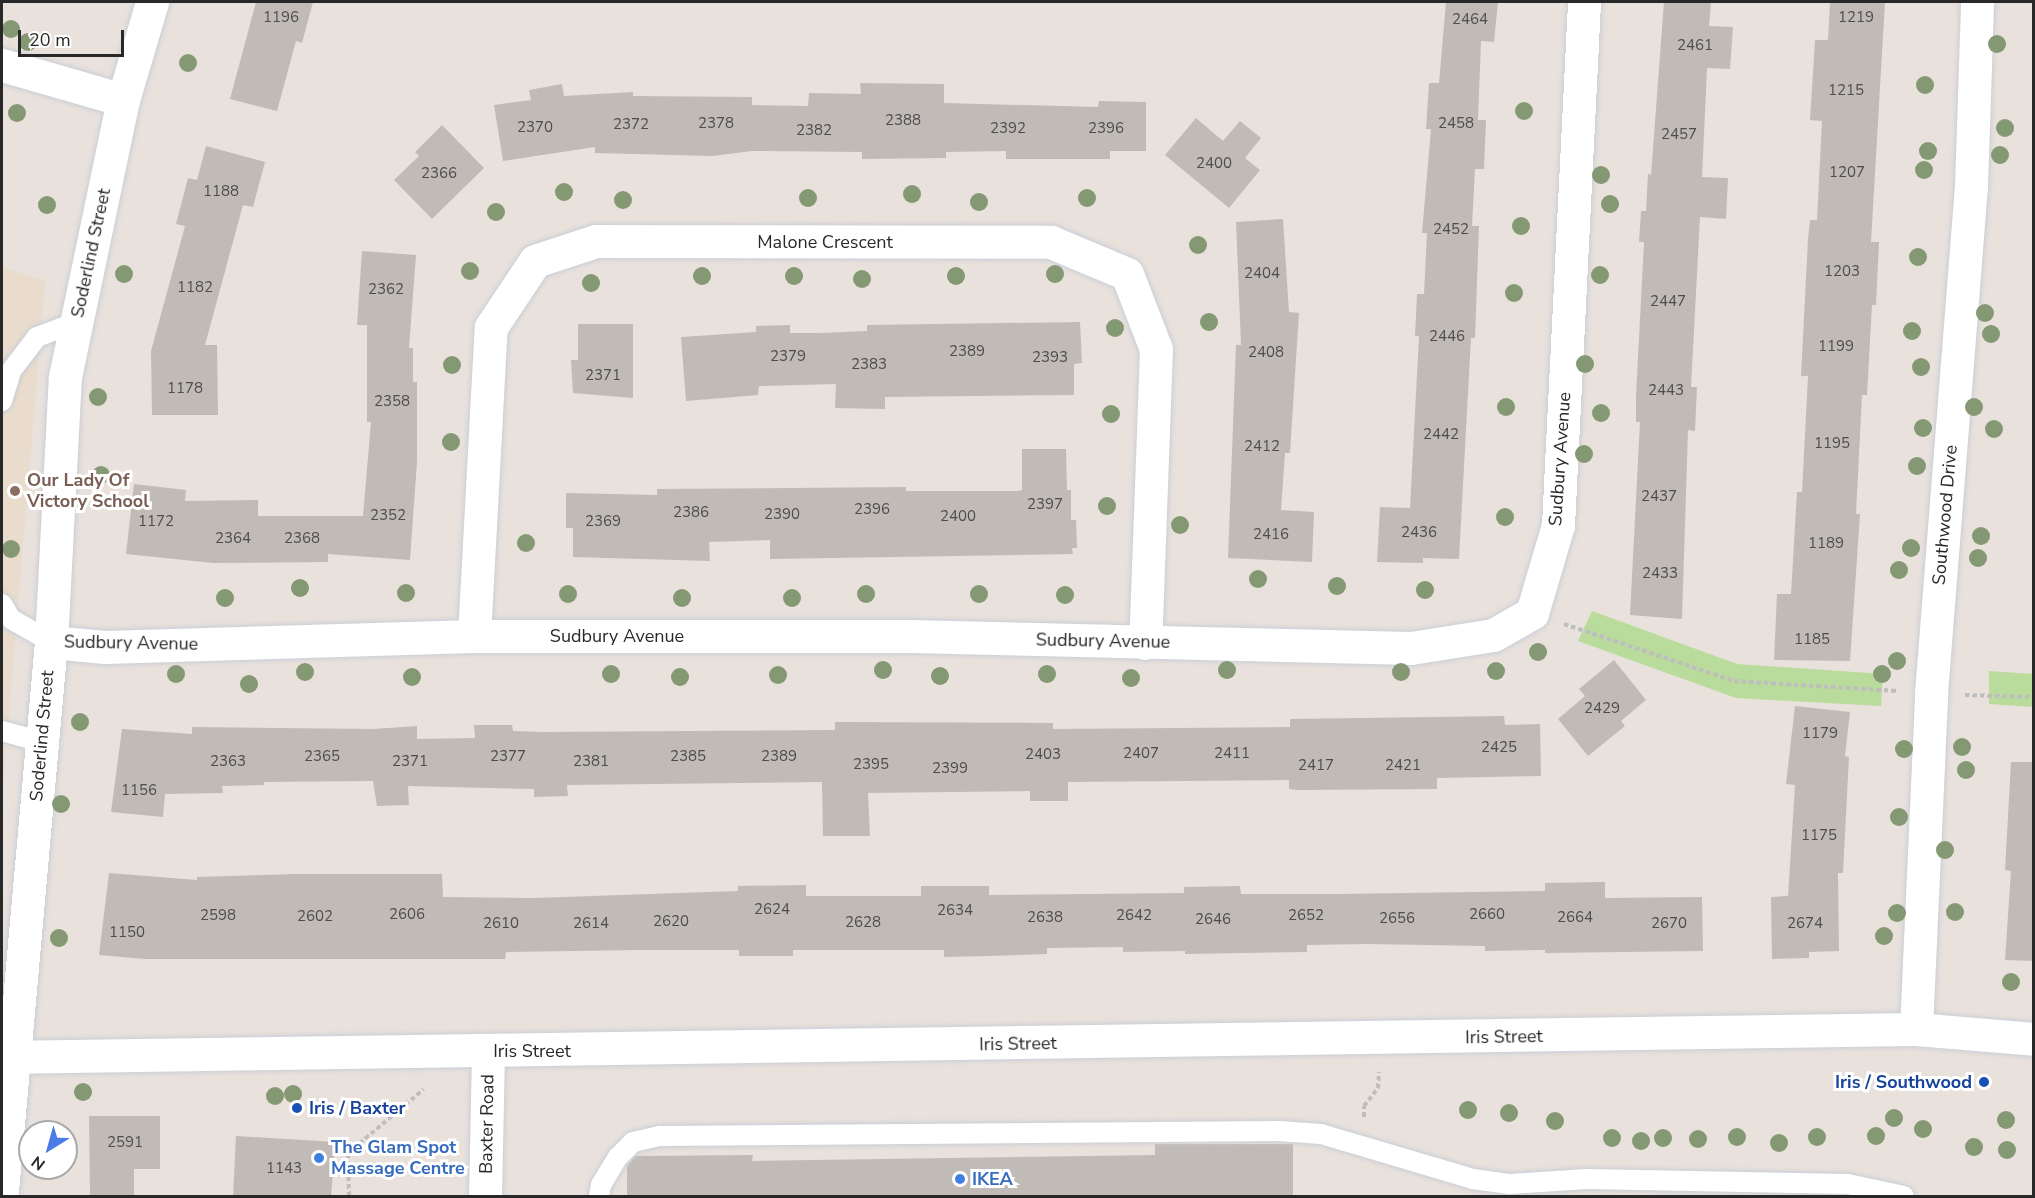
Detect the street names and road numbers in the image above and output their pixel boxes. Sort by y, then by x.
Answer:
street label: Soderlind Street [67,186,115,320]
street label: Malone Crescent [757,231,893,253]
street label: Sudbury Avenue [1545,391,1575,527]
street label: Southwood Drive [1928,444,1962,586]
street label: Sudbury Avenue [550,625,684,647]
street label: Sudbury Avenue [1036,629,1170,653]
street label: Sudbury Avenue [64,631,198,655]
street label: Soderlind Street [26,670,58,802]
street label: Iris Street [1465,1026,1543,1048]
street label: Iris Street [979,1033,1057,1055]
street label: Iris Street [493,1040,571,1062]
street label: Baxter Road [475,1074,499,1174]

